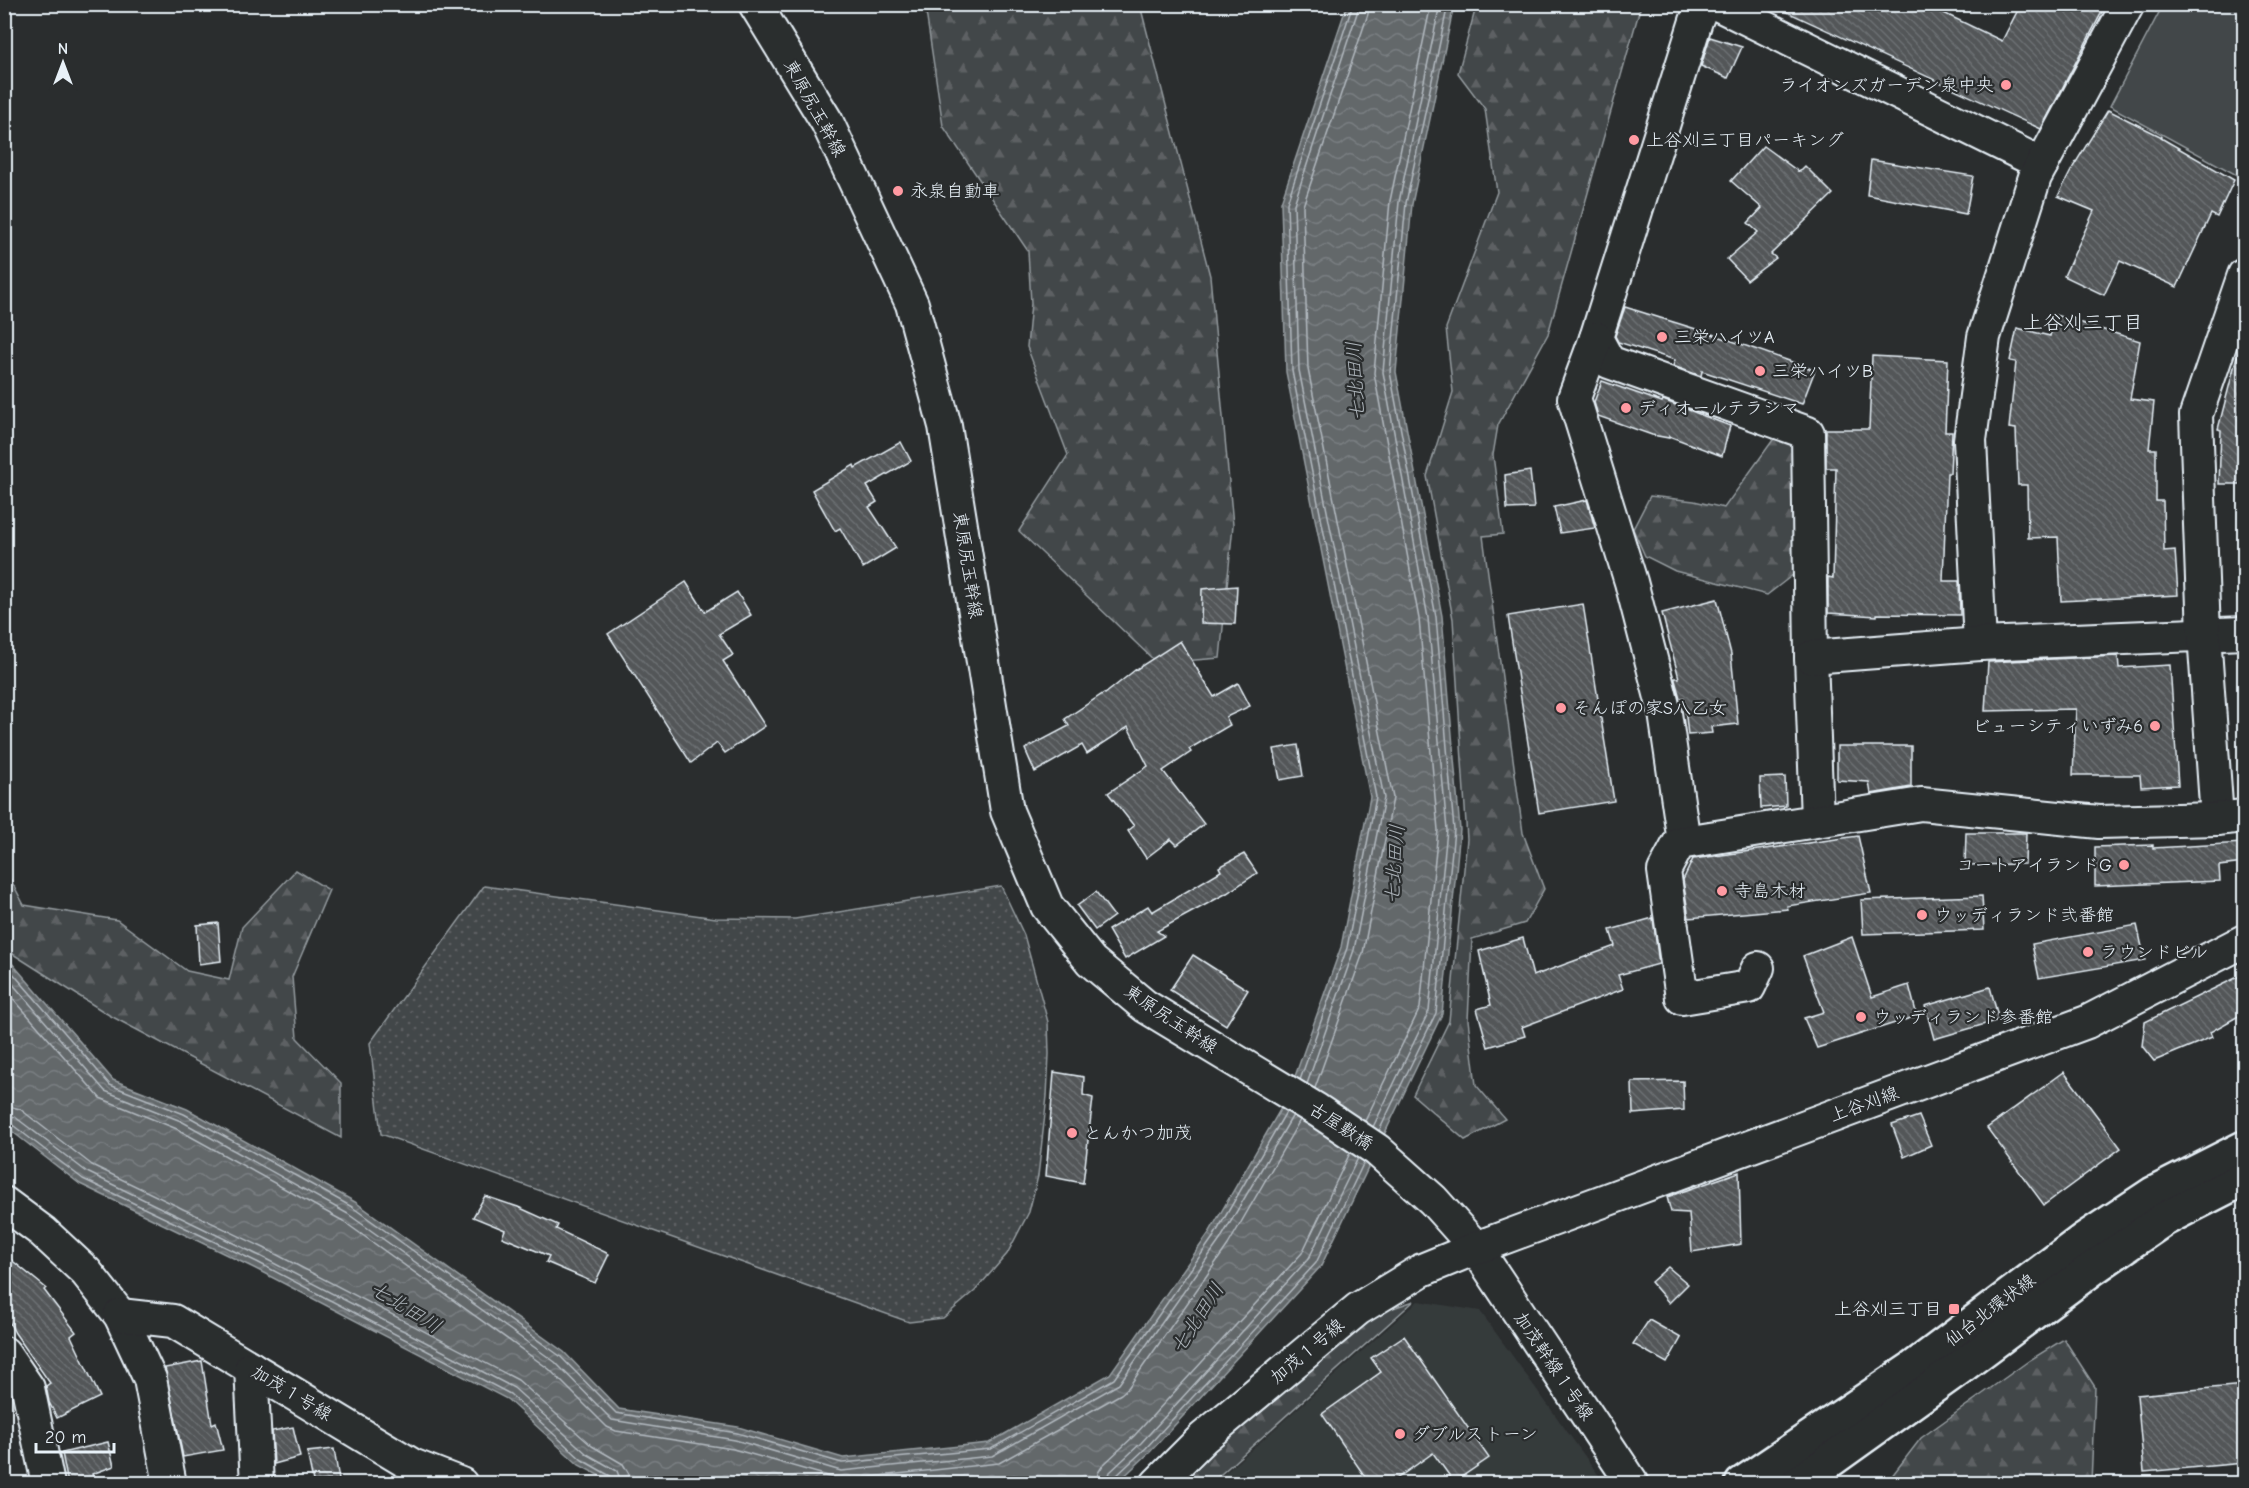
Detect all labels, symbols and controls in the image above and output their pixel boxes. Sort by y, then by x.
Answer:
north arrow [33,33,93,93]
text: N [58,40,68,58]
street label: 東原尻玉幹線 [779,56,850,161]
place label: ライオンズガーデン泉中央 [1779,75,1994,96]
marker: ライオンズガーデン泉中央 [1999,78,2013,92]
place label: 上谷刈三丁目パーキング [1646,130,1844,151]
marker: 上谷刈三丁目パーキング [1627,133,1641,147]
place label: 永泉自動車 [910,181,1000,202]
marker: 永泉自動車 [891,184,905,198]
district label: 上谷刈三丁目 [2023,311,2143,334]
place label: 三栄ハイツA [1674,327,1774,348]
marker: 三栄ハイツA [1655,330,1669,344]
water label: 七北田川 [1342,340,1369,422]
place label: 三栄ハイツB [1772,361,1873,382]
marker: 三栄ハイツB [1753,364,1767,378]
place label: ディオールテラシマ [1638,398,1799,419]
marker: ディオールテラシマ [1619,401,1633,415]
street label: 東原尻玉幹線 [949,510,986,620]
place label: そんぽの家S八乙女 [1573,698,1727,719]
marker: そんぽの家S八乙女 [1554,701,1568,715]
place label: ビューシティいずみ6 [1972,716,2143,737]
marker: ビューシティいずみ6 [2148,719,2162,733]
water label: 七北田川 [1380,823,1409,905]
place label: コートアイランドG [1956,855,2112,876]
marker: コートアイランドG [2117,858,2131,872]
place label: 寺島木材 [1734,881,1806,902]
marker: 寺島木材 [1715,884,1729,898]
place label: ウッディランド弐番館 [1934,905,2114,926]
marker: ウッディランド弐番館 [1915,908,1929,922]
place label: ラウンドビル [2100,942,2208,963]
marker: ラウンドビル [2081,945,2095,959]
street label: 東原尻玉幹線 [1120,981,1221,1058]
place label: ウッディランド参番館 [1873,1007,2053,1028]
marker: ウッディランド参番館 [1854,1010,1868,1024]
street label: 上谷刈線 [1827,1082,1902,1127]
street label: 古屋敷橋 [1305,1098,1377,1155]
place label: とんかつ加茂 [1084,1123,1192,1144]
marker: とんかつ加茂 [1065,1126,1079,1140]
street label: 仙台北環状線 [1941,1270,2040,1351]
water label: 七北田川 [366,1276,446,1338]
water label: 七北田川 [1166,1278,1229,1358]
place label: 上谷刈三丁目 [1834,1299,1942,1320]
marker: 上谷刈三丁目 [1947,1302,1961,1316]
street label: 加茂幹線１号線 [1510,1308,1598,1424]
street label: 加茂１号線 [1266,1314,1349,1388]
street label: 加茂１号線 [248,1361,336,1426]
scale bar [36,1416,114,1454]
place label: ダブルストーン [1412,1424,1538,1445]
text: 20 m [45,1427,86,1448]
marker: ダブルストーン [1393,1427,1407,1441]

